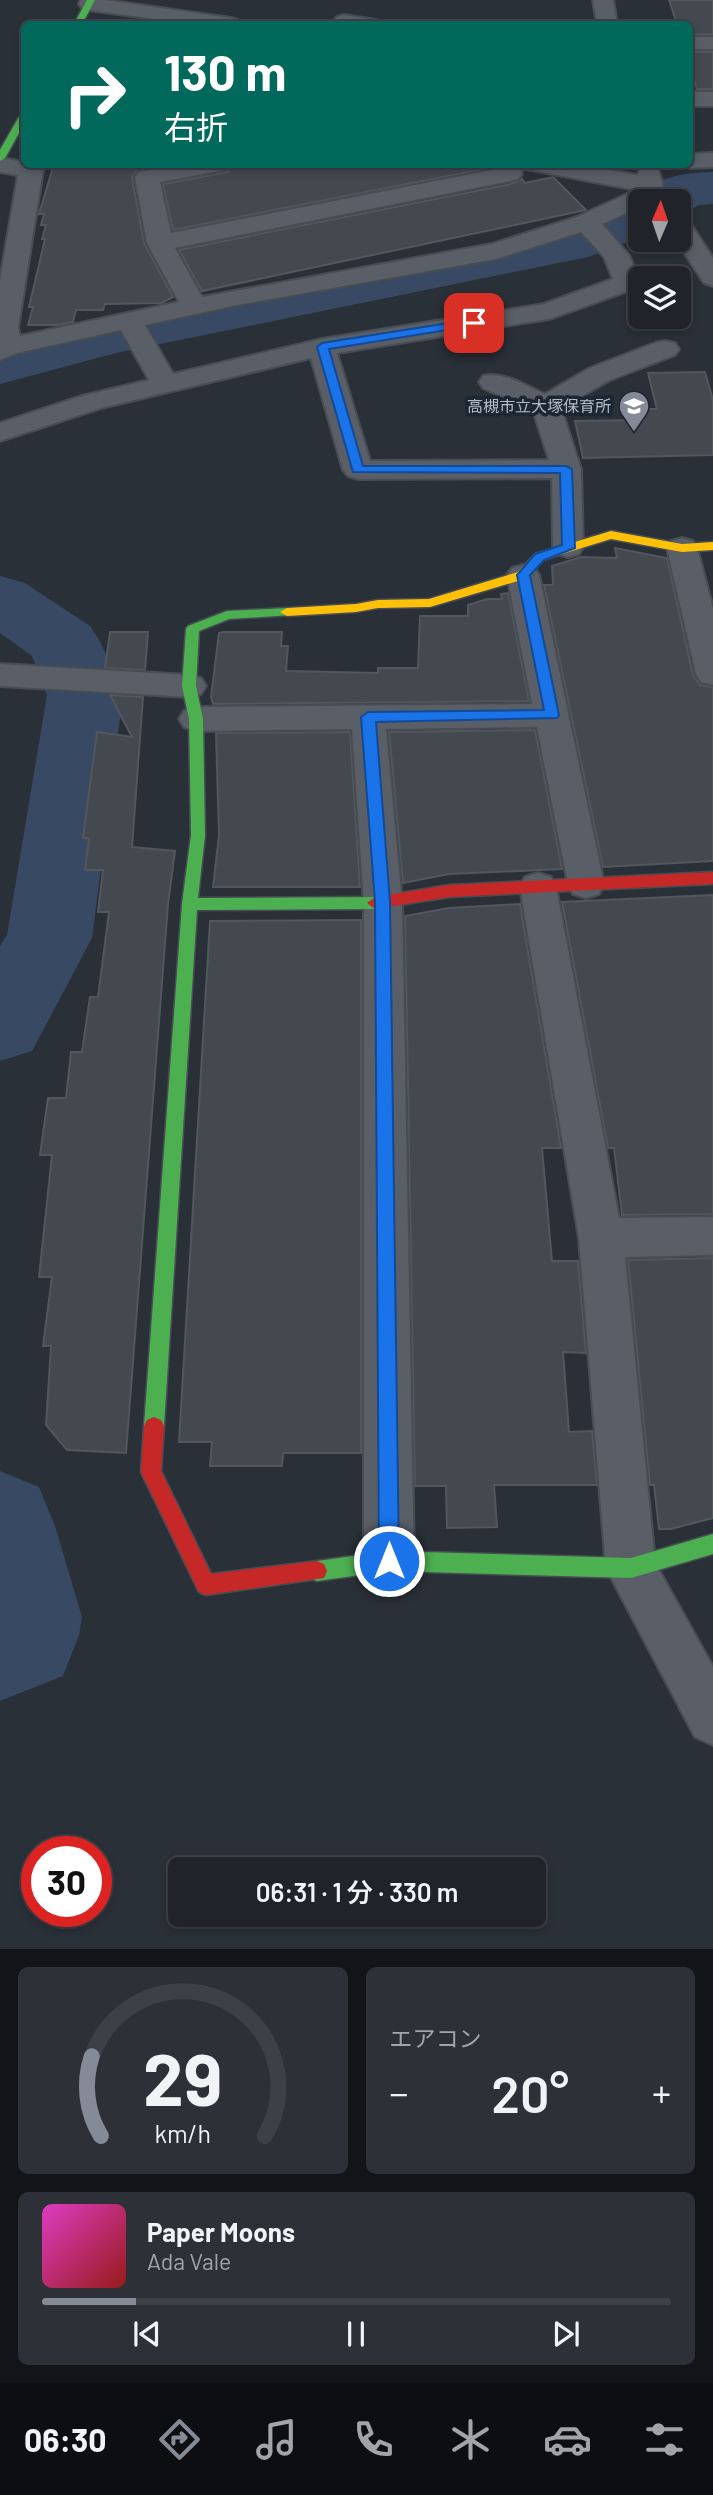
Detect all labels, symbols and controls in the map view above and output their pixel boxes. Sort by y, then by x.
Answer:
text: 130 m [164,42,286,101]
icon: right [49,49,140,140]
text: 右折 [164,107,228,145]
north arrow [628,189,691,252]
map controls [628,189,691,329]
button: layers [628,266,691,329]
pin [444,293,504,353]
icon: arrive [455,304,493,342]
school or university icon: 高槻市立大塚保育所 [617,389,651,433]
place label: 高槻市立大塚保育所 [467,396,611,415]
position arrow [352,1524,426,1598]
speed limit sign: 30 [21,1836,112,1927]
text: 06:31 · 1 分 · 330 m [256,1876,458,1907]
text: エアコン [390,2024,482,2052]
text: 29 [143,2034,222,2122]
text: 20° [491,2061,569,2123]
text: − [390,2069,409,2115]
text: + [652,2069,671,2115]
text: km/h [154,2118,211,2148]
text: Paper Moons [147,2216,295,2247]
text: Ada Vale [147,2247,231,2275]
icon: previous [128,2315,166,2353]
icon: pause [337,2315,375,2353]
icon: next [547,2315,585,2353]
icon: directions [155,2415,204,2464]
icon: music [252,2415,301,2464]
icon: phone [349,2415,398,2464]
icon: climate [446,2415,495,2464]
icon: car [543,2415,592,2464]
icon: filters [640,2415,689,2464]
text: 06:30 [24,2420,107,2458]

